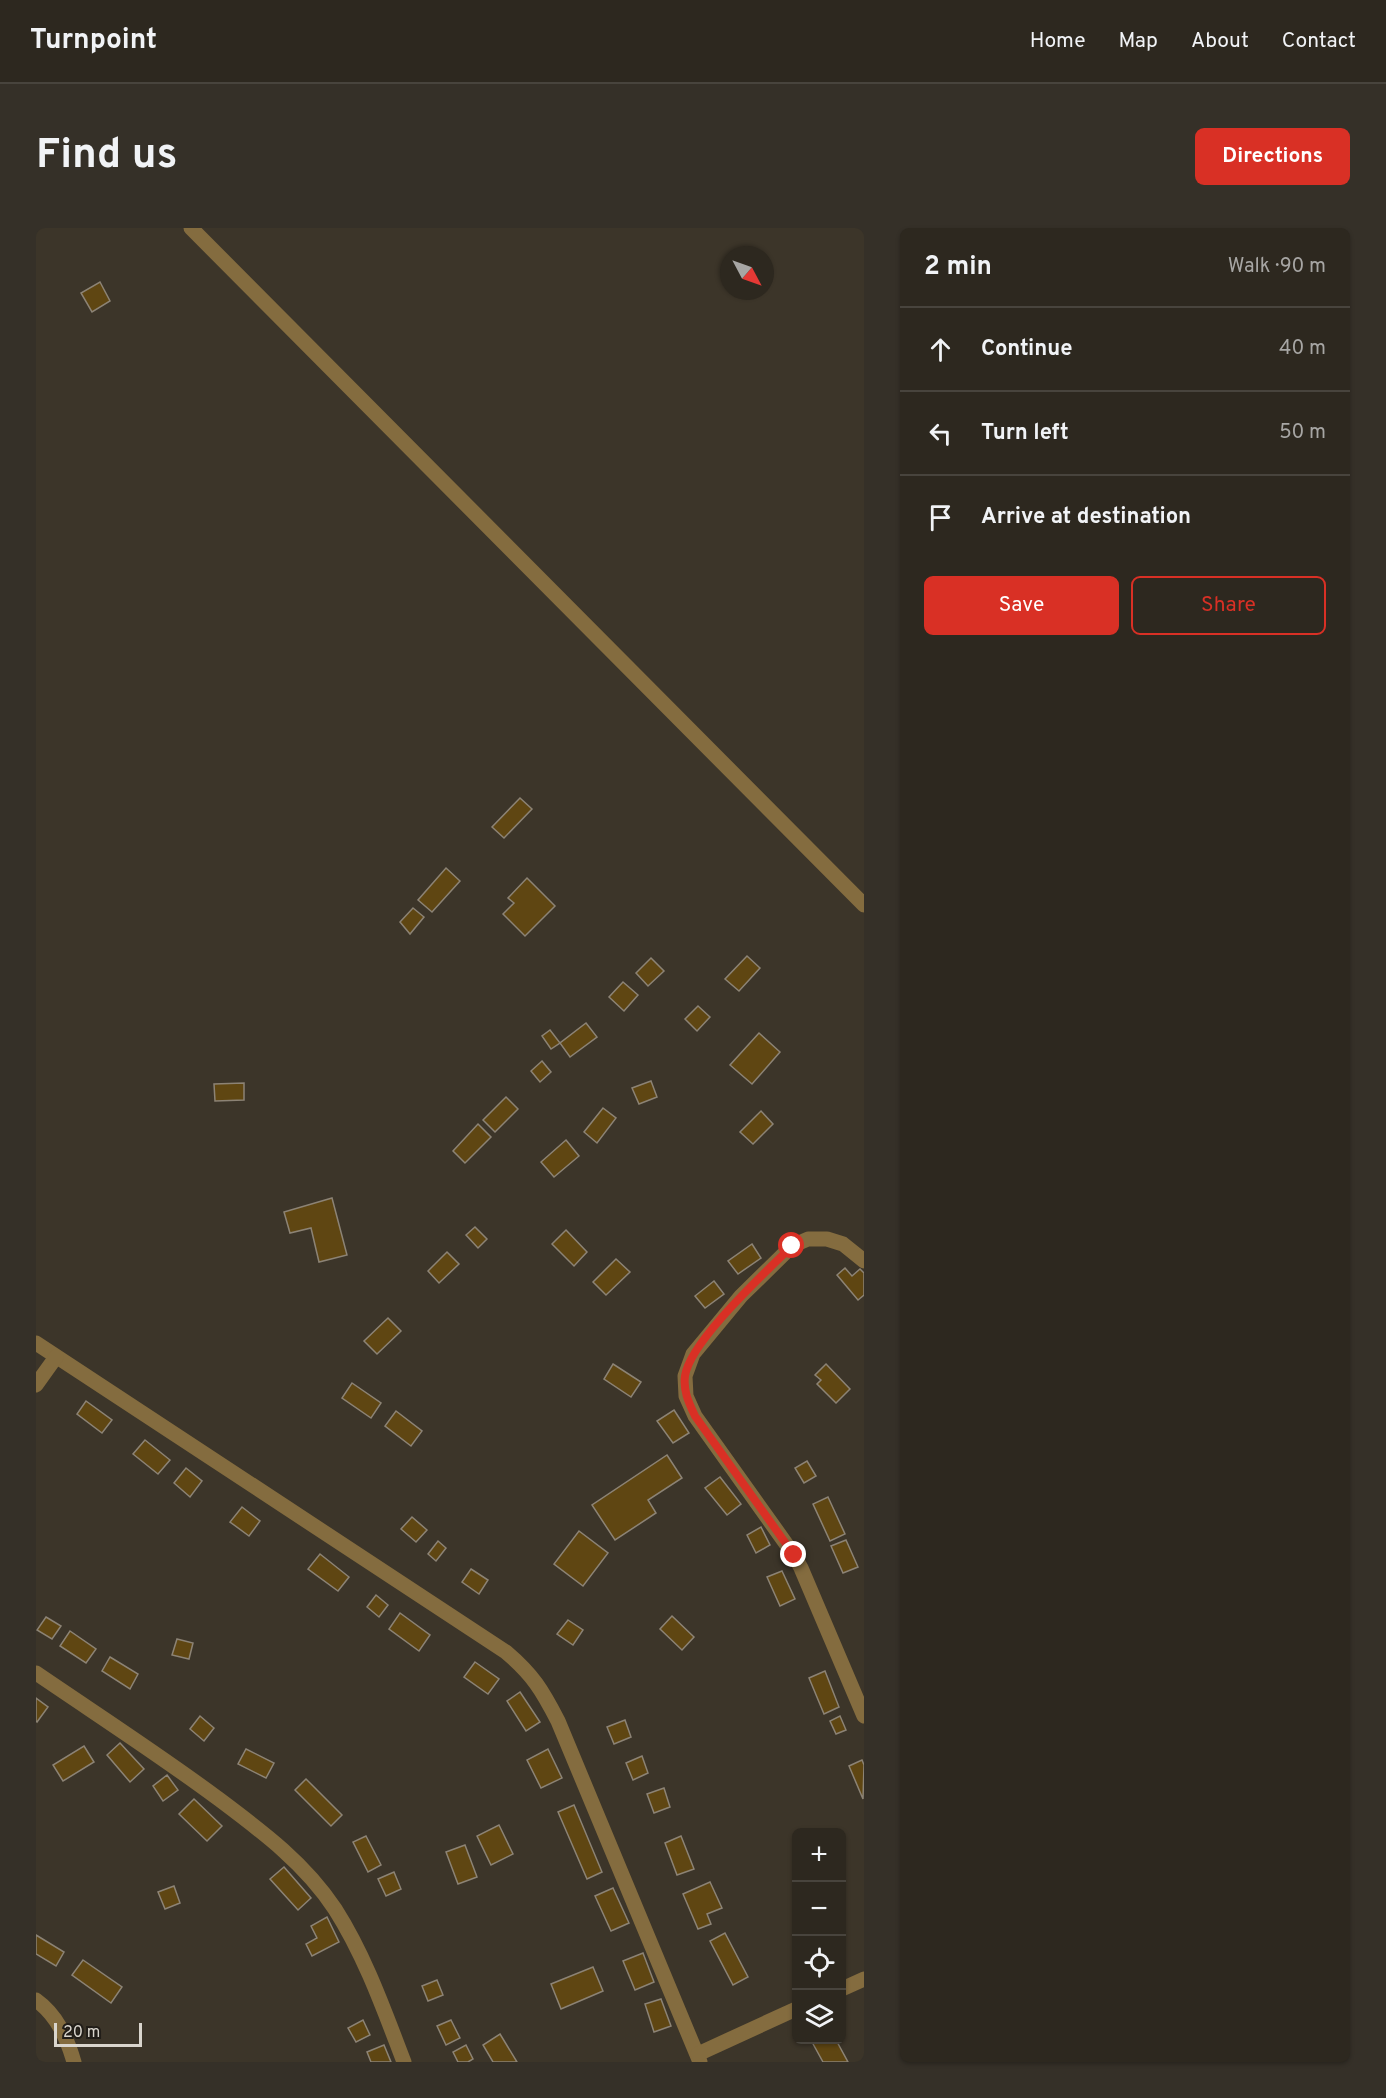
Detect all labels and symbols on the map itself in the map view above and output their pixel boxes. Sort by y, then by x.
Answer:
north arrow [720,246,774,300]
route start [778,1232,804,1258]
route end [780,1541,806,1567]
scale bar [54,2020,142,2048]

